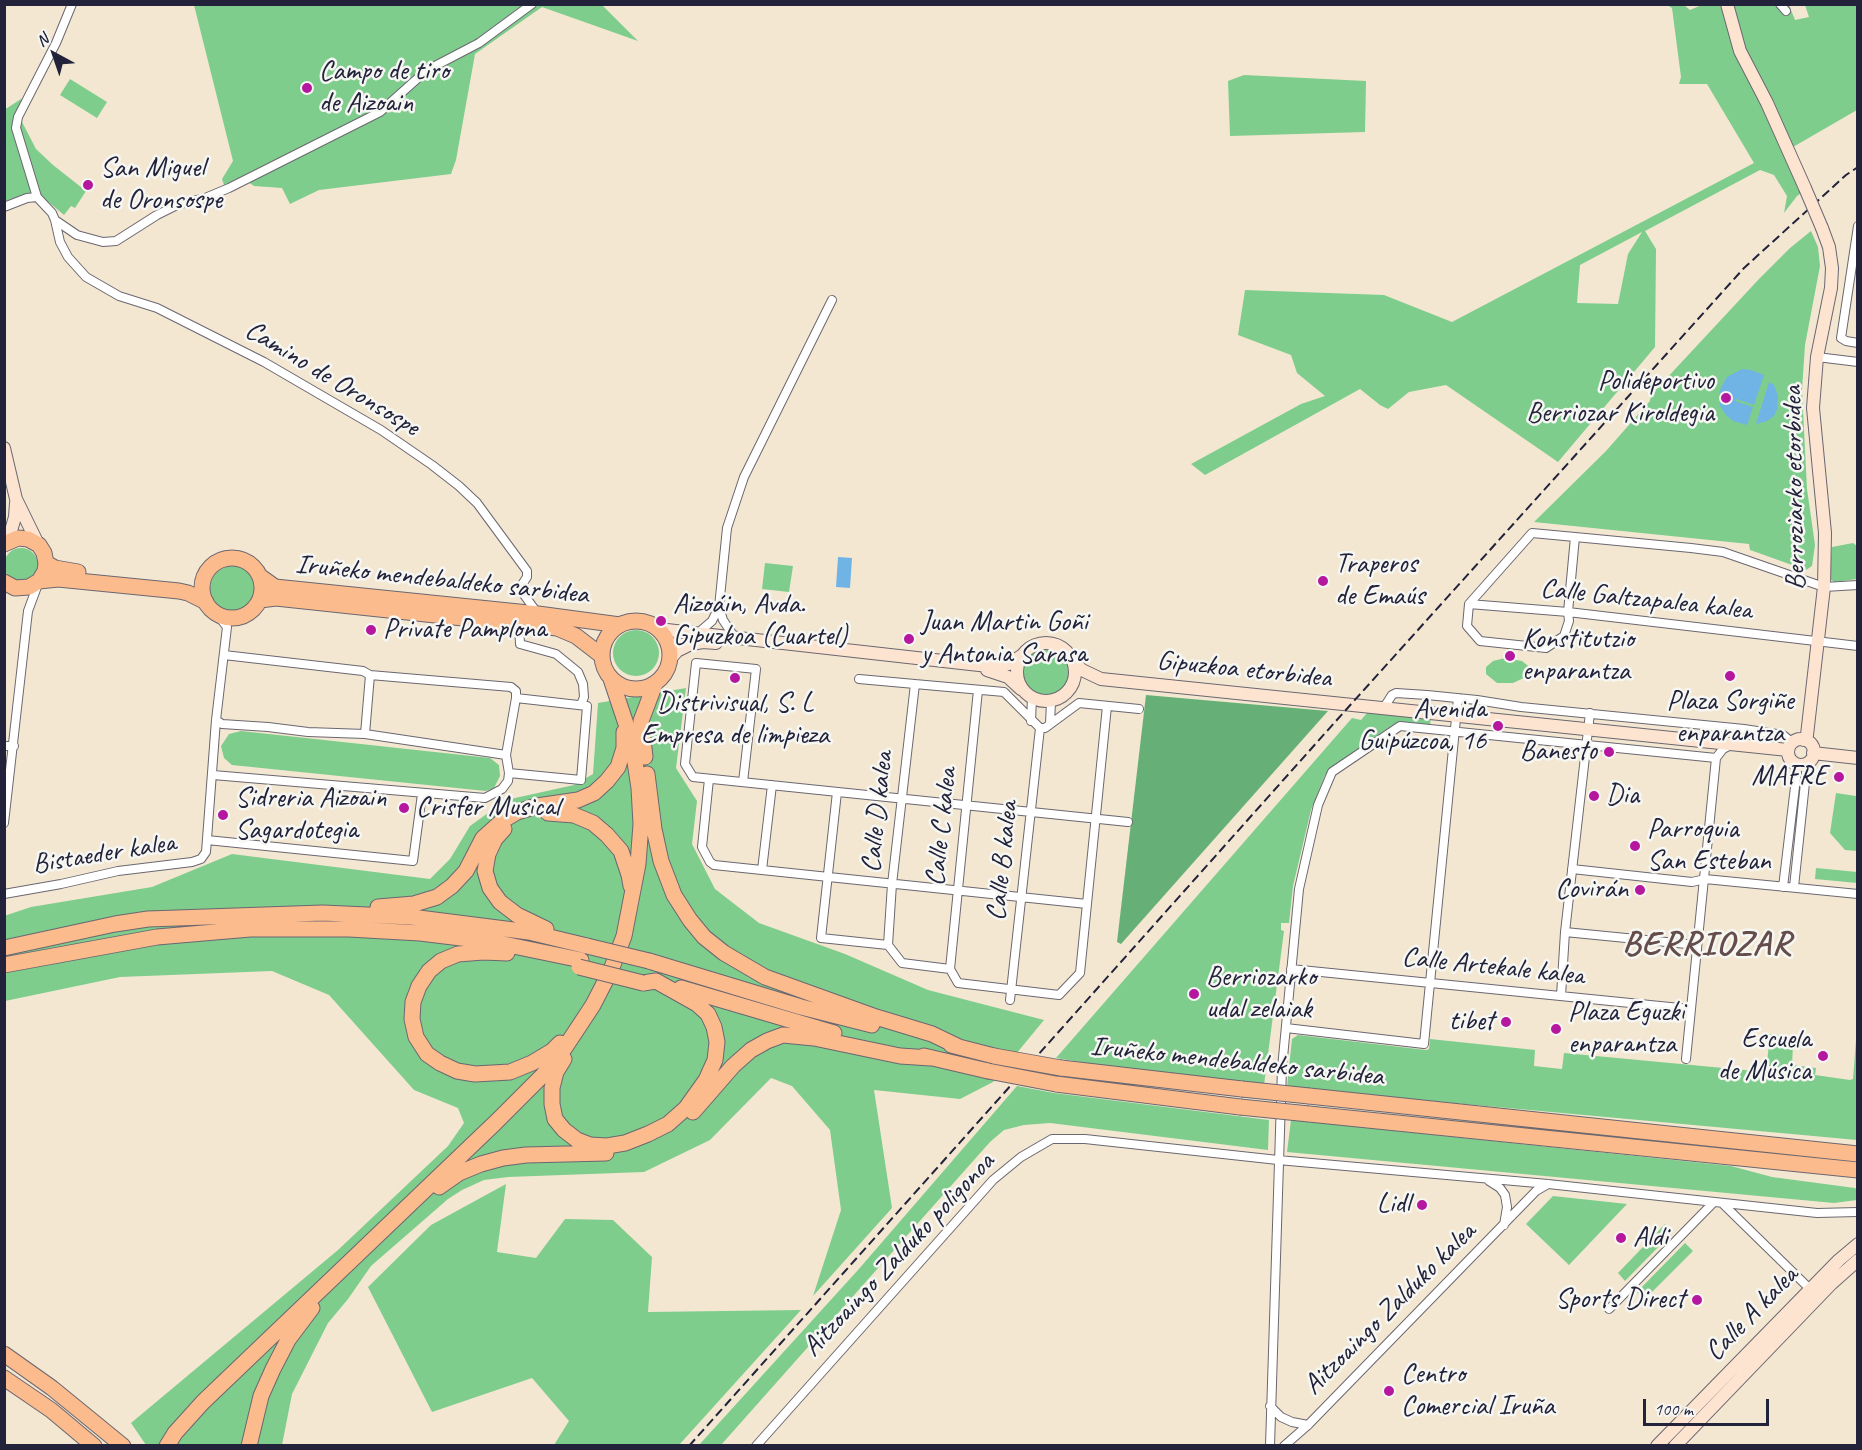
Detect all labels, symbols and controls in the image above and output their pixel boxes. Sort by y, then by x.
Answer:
north arrow [24,24,84,84]
text: N [32,29,53,51]
place label: Campo de tiro de Aizoain [319,55,449,121]
marker: Campo de tiro de Aizoain [300,81,314,95]
place label: San Miguel de Oronsospe [100,152,222,218]
marker: San Miguel de Oronsospe [81,178,95,192]
street label: Camino de Oronsospe [239,314,425,444]
place label: Polideportivo Berriozar Kiroldegia [1526,365,1714,431]
street label: Berroziarko etorbidea [1776,386,1814,590]
marker: Polideportivo Berriozar Kiroldegia [1719,391,1733,405]
street label: Iruñeko mendebaldeko sarbidea [294,548,590,612]
place label: Traperos de Emaús [1335,548,1425,614]
street label: Calle Galtzapalea kalea [1539,572,1753,628]
marker: Traperos de Emaús [1316,574,1330,588]
place label: Aizoáin, Avda. Gipuzkoa (Cuartel) [673,588,847,654]
place label: Juan Martin Goñi y Antonia Sarasa [921,606,1088,672]
place label: Private Pamplona [383,613,546,647]
marker: Aizoáin, Avda. Gipuzkoa (Cuartel) [654,614,668,628]
marker: Private Pamplona [364,623,378,637]
place label: Konstitutzio enparantza [1522,623,1634,689]
marker: Juan Martin Goñi y Antonia Sarasa [902,632,916,646]
street label: Gipuzkoa etorbidea [1155,644,1333,696]
marker: Konstitutzio enparantza [1503,649,1517,663]
marker: Plaza Sorgiñe enparantza [1723,669,1737,683]
marker: Distrivisual, S. L Empresa de limpieza [728,671,742,685]
place label: Plaza Sorgiñe enparantza [1666,685,1794,751]
place label: Distrivisual, S. L Empresa de limpieza [641,687,829,753]
place label: Avenida Guipúzcoa, 16 [1359,693,1486,759]
marker: Avenida Guipúzcoa, 16 [1491,719,1505,733]
place label: Banesto [1520,735,1597,769]
marker: Banesto [1602,745,1616,759]
street label: Calle D kalea [855,750,901,874]
place label: MAFRE [1752,760,1827,794]
street label: Calle C kalea [919,766,965,888]
marker: MAFRE [1832,770,1846,784]
place label: Dia [1606,779,1639,813]
place label: Sidreria Aizoain Sagardotegia [235,782,386,848]
marker: Dia [1587,789,1601,803]
place label: Crisfer Musical [416,791,559,825]
street label: Calle B kalea [980,800,1026,922]
marker: Crisfer Musical [397,801,411,815]
marker: Sidreria Aizoain Sagardotegia [216,808,230,822]
place label: Parroquia San Esteban [1647,813,1771,879]
street label: Bistaeder kalea [30,826,178,882]
marker: Parroquia San Esteban [1628,839,1642,853]
place label: Covirán [1555,873,1628,907]
marker: Covirán [1633,883,1647,897]
district label: BERRIOZAR [1625,925,1789,965]
street label: Calle Artekale kalea [1400,941,1586,993]
place label: Berriozarko udal zelaiak [1206,961,1316,1027]
marker: Berriozarko udal zelaiak [1187,987,1201,1001]
place label: Plaza Eguzki enparantza [1568,996,1684,1062]
place label: tibet [1449,1005,1494,1039]
marker: tibet [1499,1015,1513,1029]
marker: Plaza Eguzki enparantza [1549,1022,1563,1036]
place label: Escuela de Música [1718,1023,1811,1089]
street label: Iruñeko mendebaldeko sarbidea [1089,1030,1385,1094]
marker: Escuela de Música [1816,1049,1830,1063]
street label: Aitzoaingo Zalduko poligonoa [796,1146,1002,1364]
place label: Lidl [1377,1188,1410,1222]
marker: Lidl [1415,1198,1429,1212]
street label: Aitzoaingo Zalduko kalea [1297,1216,1483,1402]
place label: Aldi [1633,1221,1668,1255]
marker: Aldi [1614,1231,1628,1245]
street label: Calle A kalea [1698,1259,1806,1369]
place label: Sports Direct [1555,1283,1685,1317]
marker: Sports Direct [1690,1293,1704,1307]
place label: Centro Comercial Iruña [1401,1358,1555,1424]
marker: Centro Comercial Iruña [1382,1384,1396,1398]
scale bar [1646,1387,1772,1425]
text: 100 m [1654,1398,1693,1420]

